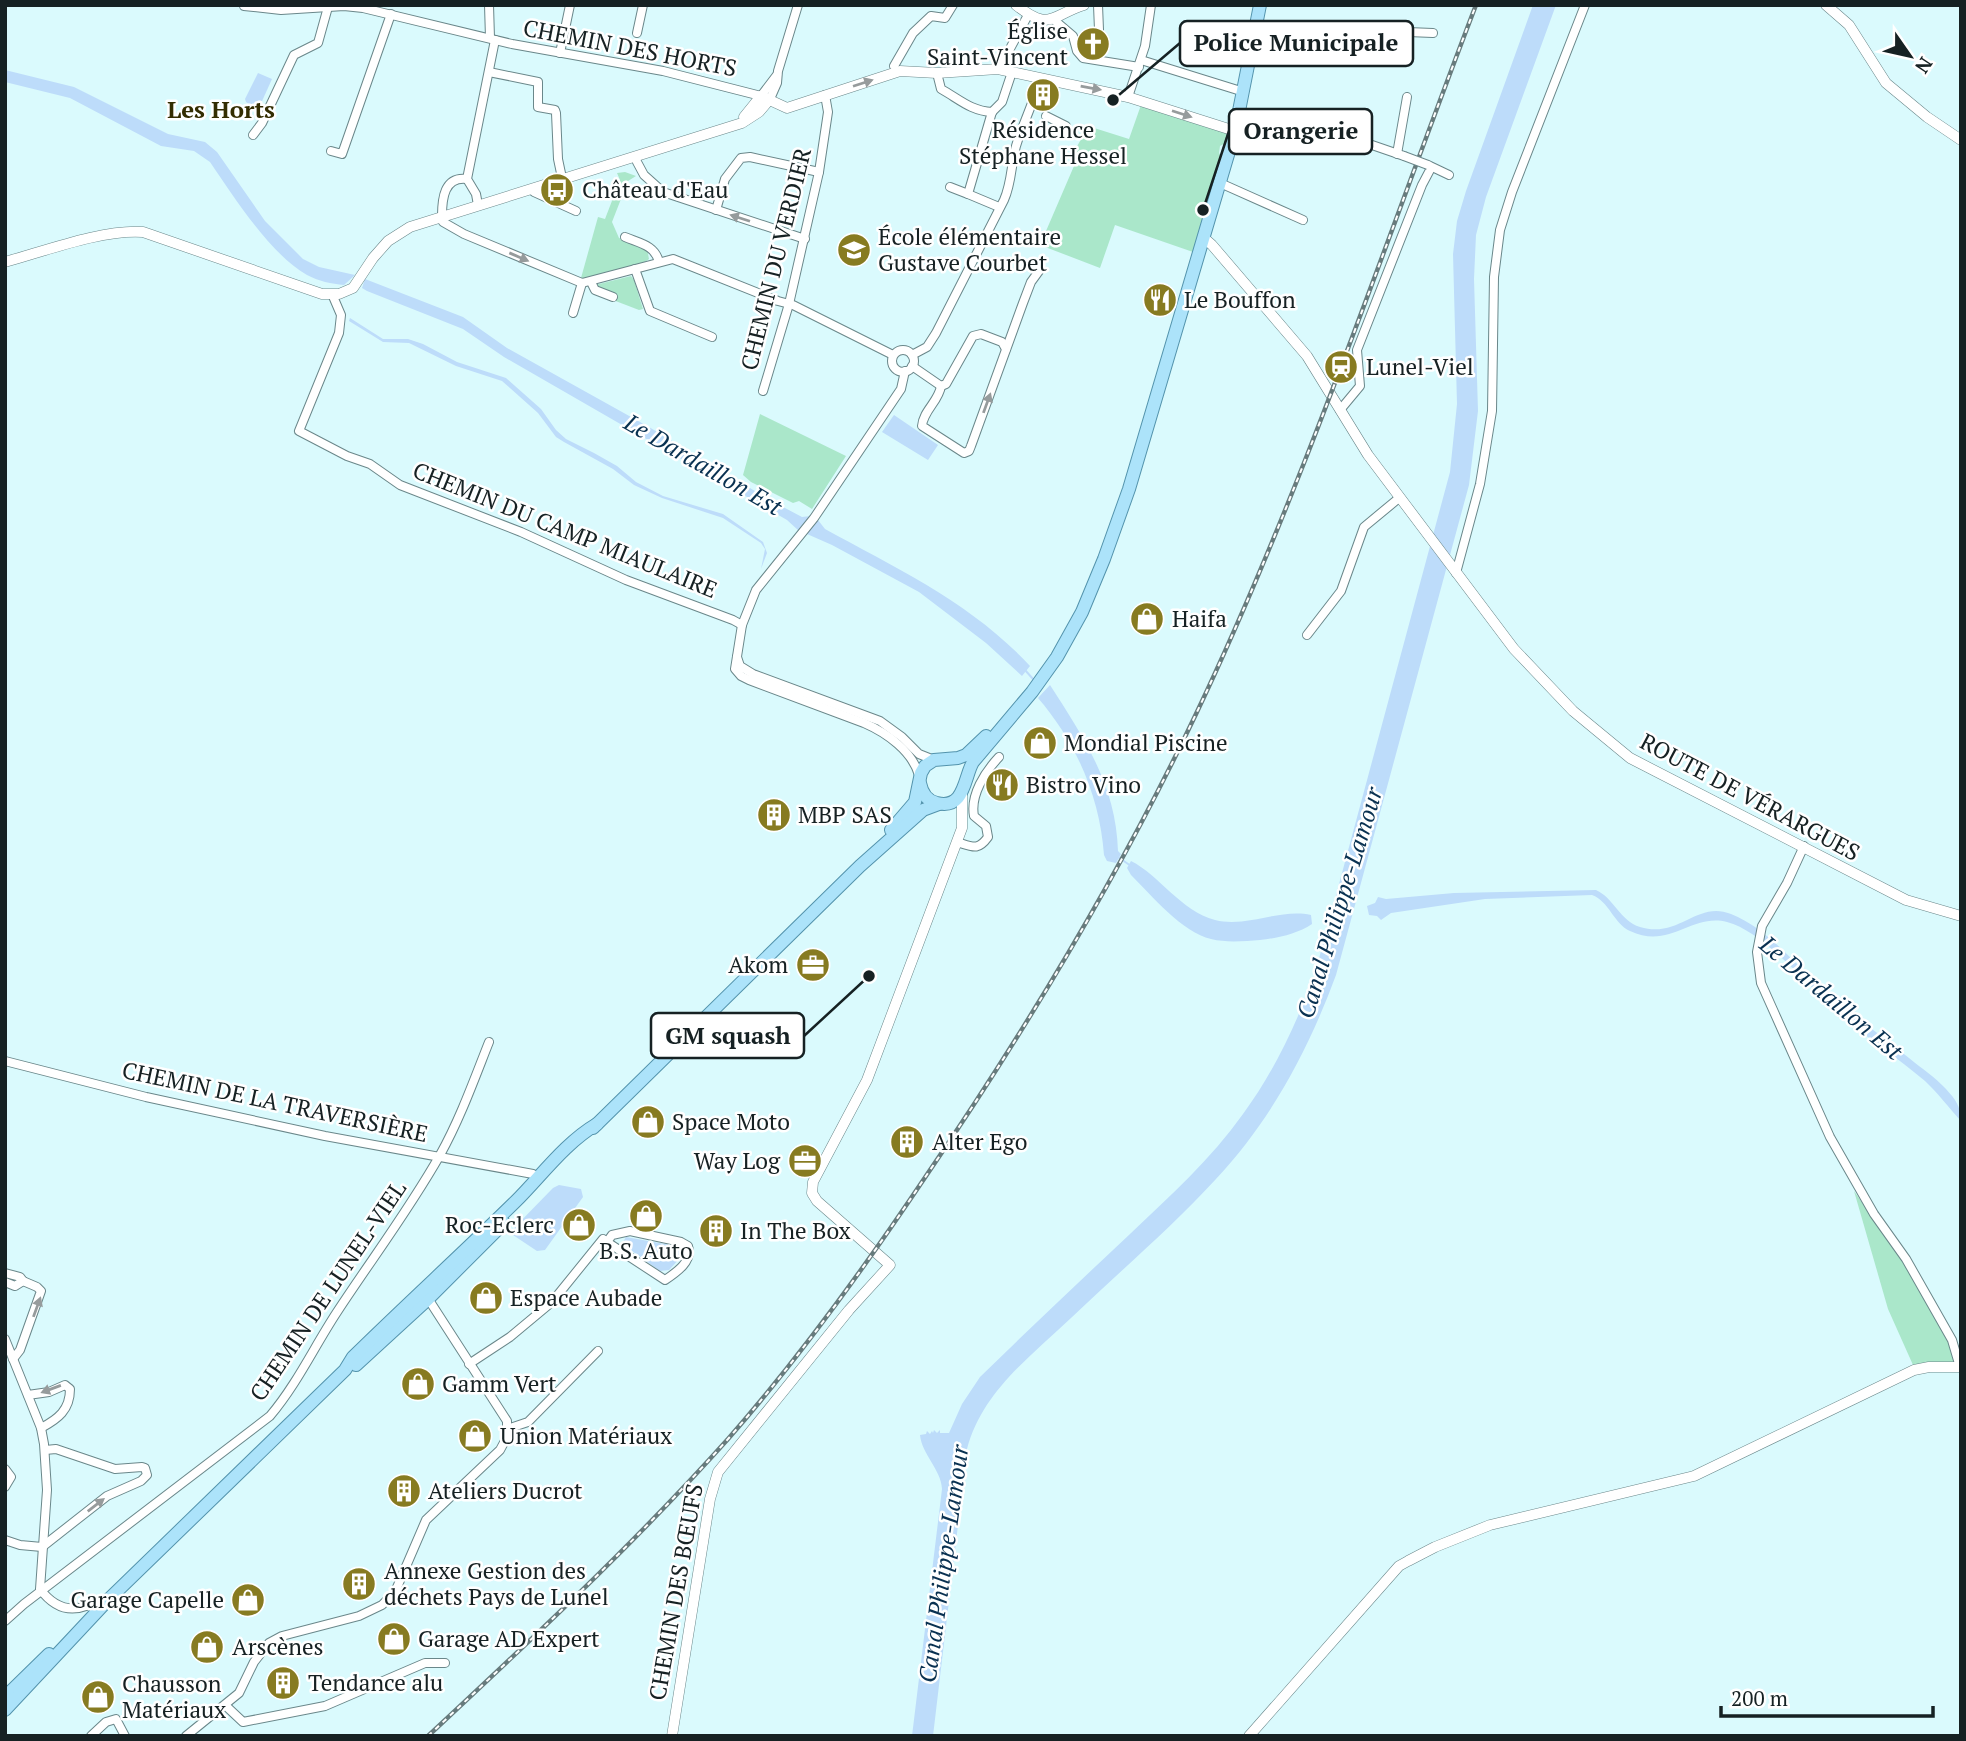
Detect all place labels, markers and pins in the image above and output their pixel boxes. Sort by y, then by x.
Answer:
place label: Église Saint-Vincent [927,15,1068,72]
callout: Police Municipale [1180,21,1413,66]
church icon: Église Saint-Vincent [1074,25,1112,63]
building icon: Résidence Stéphane Hessel [1024,76,1062,114]
callout: Orangerie [1229,109,1372,154]
place label: Résidence Stéphane Hessel [959,114,1127,171]
bus stop icon: Château d'Eau [538,171,576,209]
place label: Château d'Eau [582,174,729,205]
place label: École élémentaire Gustave Courbet [878,221,1061,278]
school or university icon: École élémentaire Gustave Courbet [835,231,873,269]
restaurant icon: Le Bouffon [1141,281,1179,319]
place label: Le Bouffon [1184,284,1296,315]
station icon: Lunel-Viel [1322,348,1360,386]
place label: Lunel-Viel [1366,351,1474,382]
shop icon: Haifa [1128,600,1166,638]
place label: Haifa [1172,603,1227,634]
shop icon: Mondial Piscine [1021,724,1059,762]
place label: Mondial Piscine [1064,727,1228,758]
restaurant icon: Bistro Vino [983,766,1021,804]
place label: Bistro Vino [1026,769,1141,800]
building icon: MBP SAS [755,796,793,834]
place label: MBP SAS [798,799,892,830]
office icon: Akom [794,946,832,984]
place label: Akom [728,949,788,980]
callout: GM squash [651,1013,804,1058]
shop icon: Space Moto [629,1103,667,1141]
place label: Space Moto [672,1106,790,1137]
building icon: Alter Ego [888,1123,926,1161]
place label: Alter Ego [932,1126,1027,1157]
office icon: Way Log [786,1142,824,1180]
place label: Way Log [694,1145,781,1176]
shop icon: B.S. Auto [627,1197,665,1235]
shop icon: Roc-Eclerc [560,1206,598,1244]
place label: Roc-Eclerc [445,1209,554,1240]
building icon: In The Box [697,1212,735,1250]
place label: In The Box [740,1215,851,1246]
place label: B.S. Auto [599,1235,693,1266]
shop icon: Espace Aubade [467,1279,505,1317]
place label: Espace Aubade [510,1282,662,1313]
shop icon: Gamm Vert [399,1365,437,1403]
place label: Gamm Vert [442,1368,557,1399]
shop icon: Union Matériaux [456,1417,494,1455]
place label: Union Matériaux [500,1420,672,1451]
building icon: Ateliers Ducrot [385,1472,423,1510]
place label: Ateliers Ducrot [428,1475,583,1506]
place label: Annexe Gestion des déchets Pays de Lunel [384,1555,609,1612]
building icon: Annexe Gestion des déchets Pays de Lunel [340,1565,378,1603]
shop icon: Garage Capelle [229,1581,267,1619]
place label: Garage Capelle [70,1584,224,1615]
shop icon: Garage AD Expert [375,1620,413,1658]
place label: Garage AD Expert [418,1623,600,1654]
shop icon: Arscènes [188,1628,226,1666]
place label: Arscènes [232,1631,324,1662]
building icon: Tendance alu [264,1664,302,1702]
place label: Tendance alu [308,1667,443,1698]
place label: Chausson Matériaux [122,1668,226,1725]
shop icon: Chausson Matériaux [79,1678,117,1716]

